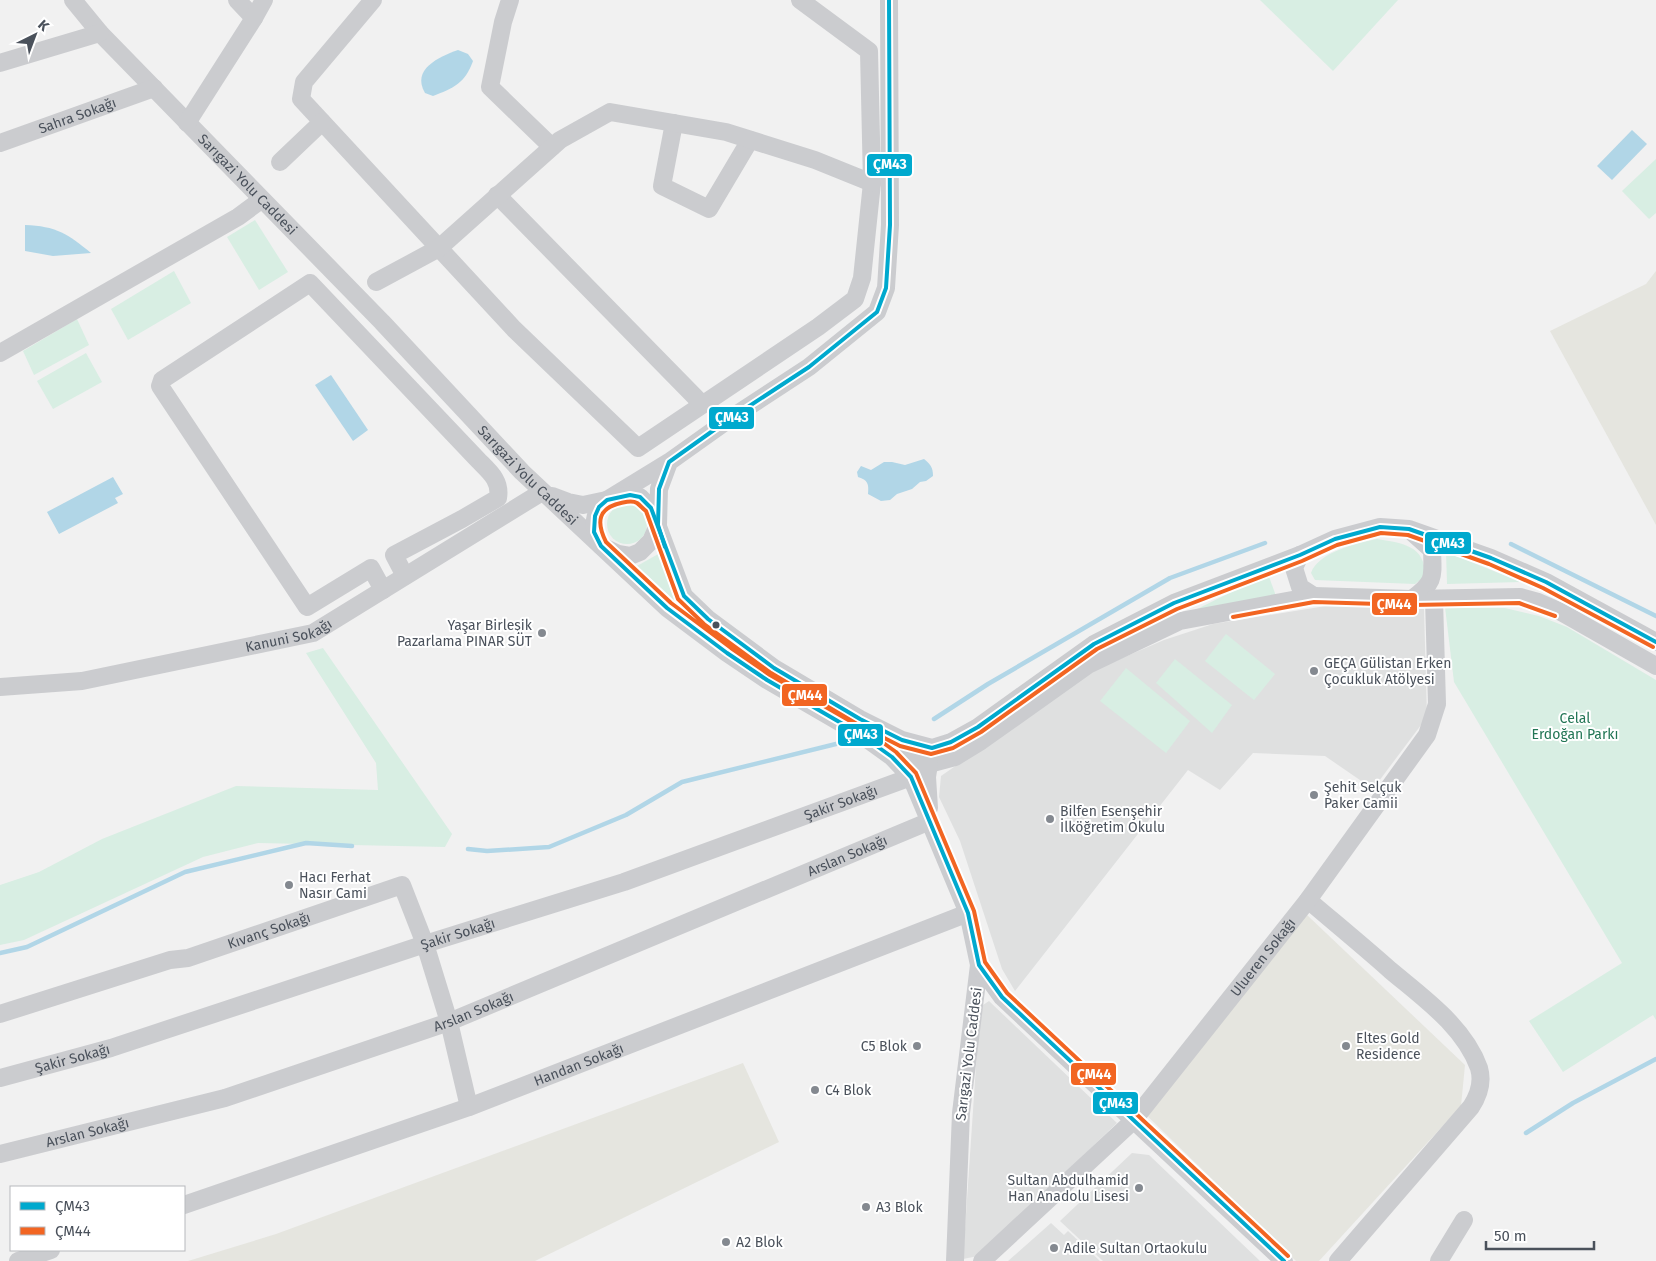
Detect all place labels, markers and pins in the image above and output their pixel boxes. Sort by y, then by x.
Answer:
place label: Yaşar Birleşik Pazarlama PINAR SÜT [397,617,533,650]
unlabelled marker [711,620,721,630]
marker: Yaşar Birleşik Pazarlama PINAR SÜT [536,627,548,639]
place label: GEÇA Gülistan Erken Çocukluk Atölyesi [1324,655,1451,688]
marker: GEÇA Gülistan Erken Çocukluk Atölyesi [1308,665,1320,677]
place label: Şehit Selçuk Paker Camii [1324,779,1402,812]
marker: Şehit Selçuk Paker Camii [1308,789,1320,801]
place label: Bilfen Esenşehir İlköğretim Okulu [1060,803,1165,836]
marker: Bilfen Esenşehir İlköğretim Okulu [1044,813,1056,825]
place label: Hacı Ferhat Nasır Cami [299,869,372,902]
marker: Hacı Ferhat Nasır Cami [283,879,295,891]
place label: Eltes Gold Residence [1356,1030,1421,1063]
place label: C5 Blok [861,1038,908,1055]
marker: C5 Blok [911,1040,923,1052]
marker: Eltes Gold Residence [1340,1040,1352,1052]
place label: C4 Blok [825,1082,872,1099]
marker: C4 Blok [809,1084,821,1096]
place label: Sultan Abdulhamid Han Anadolu Lisesi [1008,1172,1129,1205]
marker: Sultan Abdulhamid Han Anadolu Lisesi [1133,1182,1145,1194]
place label: A3 Blok [876,1199,923,1216]
marker: A3 Blok [860,1201,872,1213]
place label: A2 Blok [736,1234,784,1251]
marker: A2 Blok [720,1236,732,1248]
place label: Adile Sultan Ortaokulu [1064,1240,1207,1257]
marker: Adile Sultan Ortaokulu [1048,1242,1060,1254]

